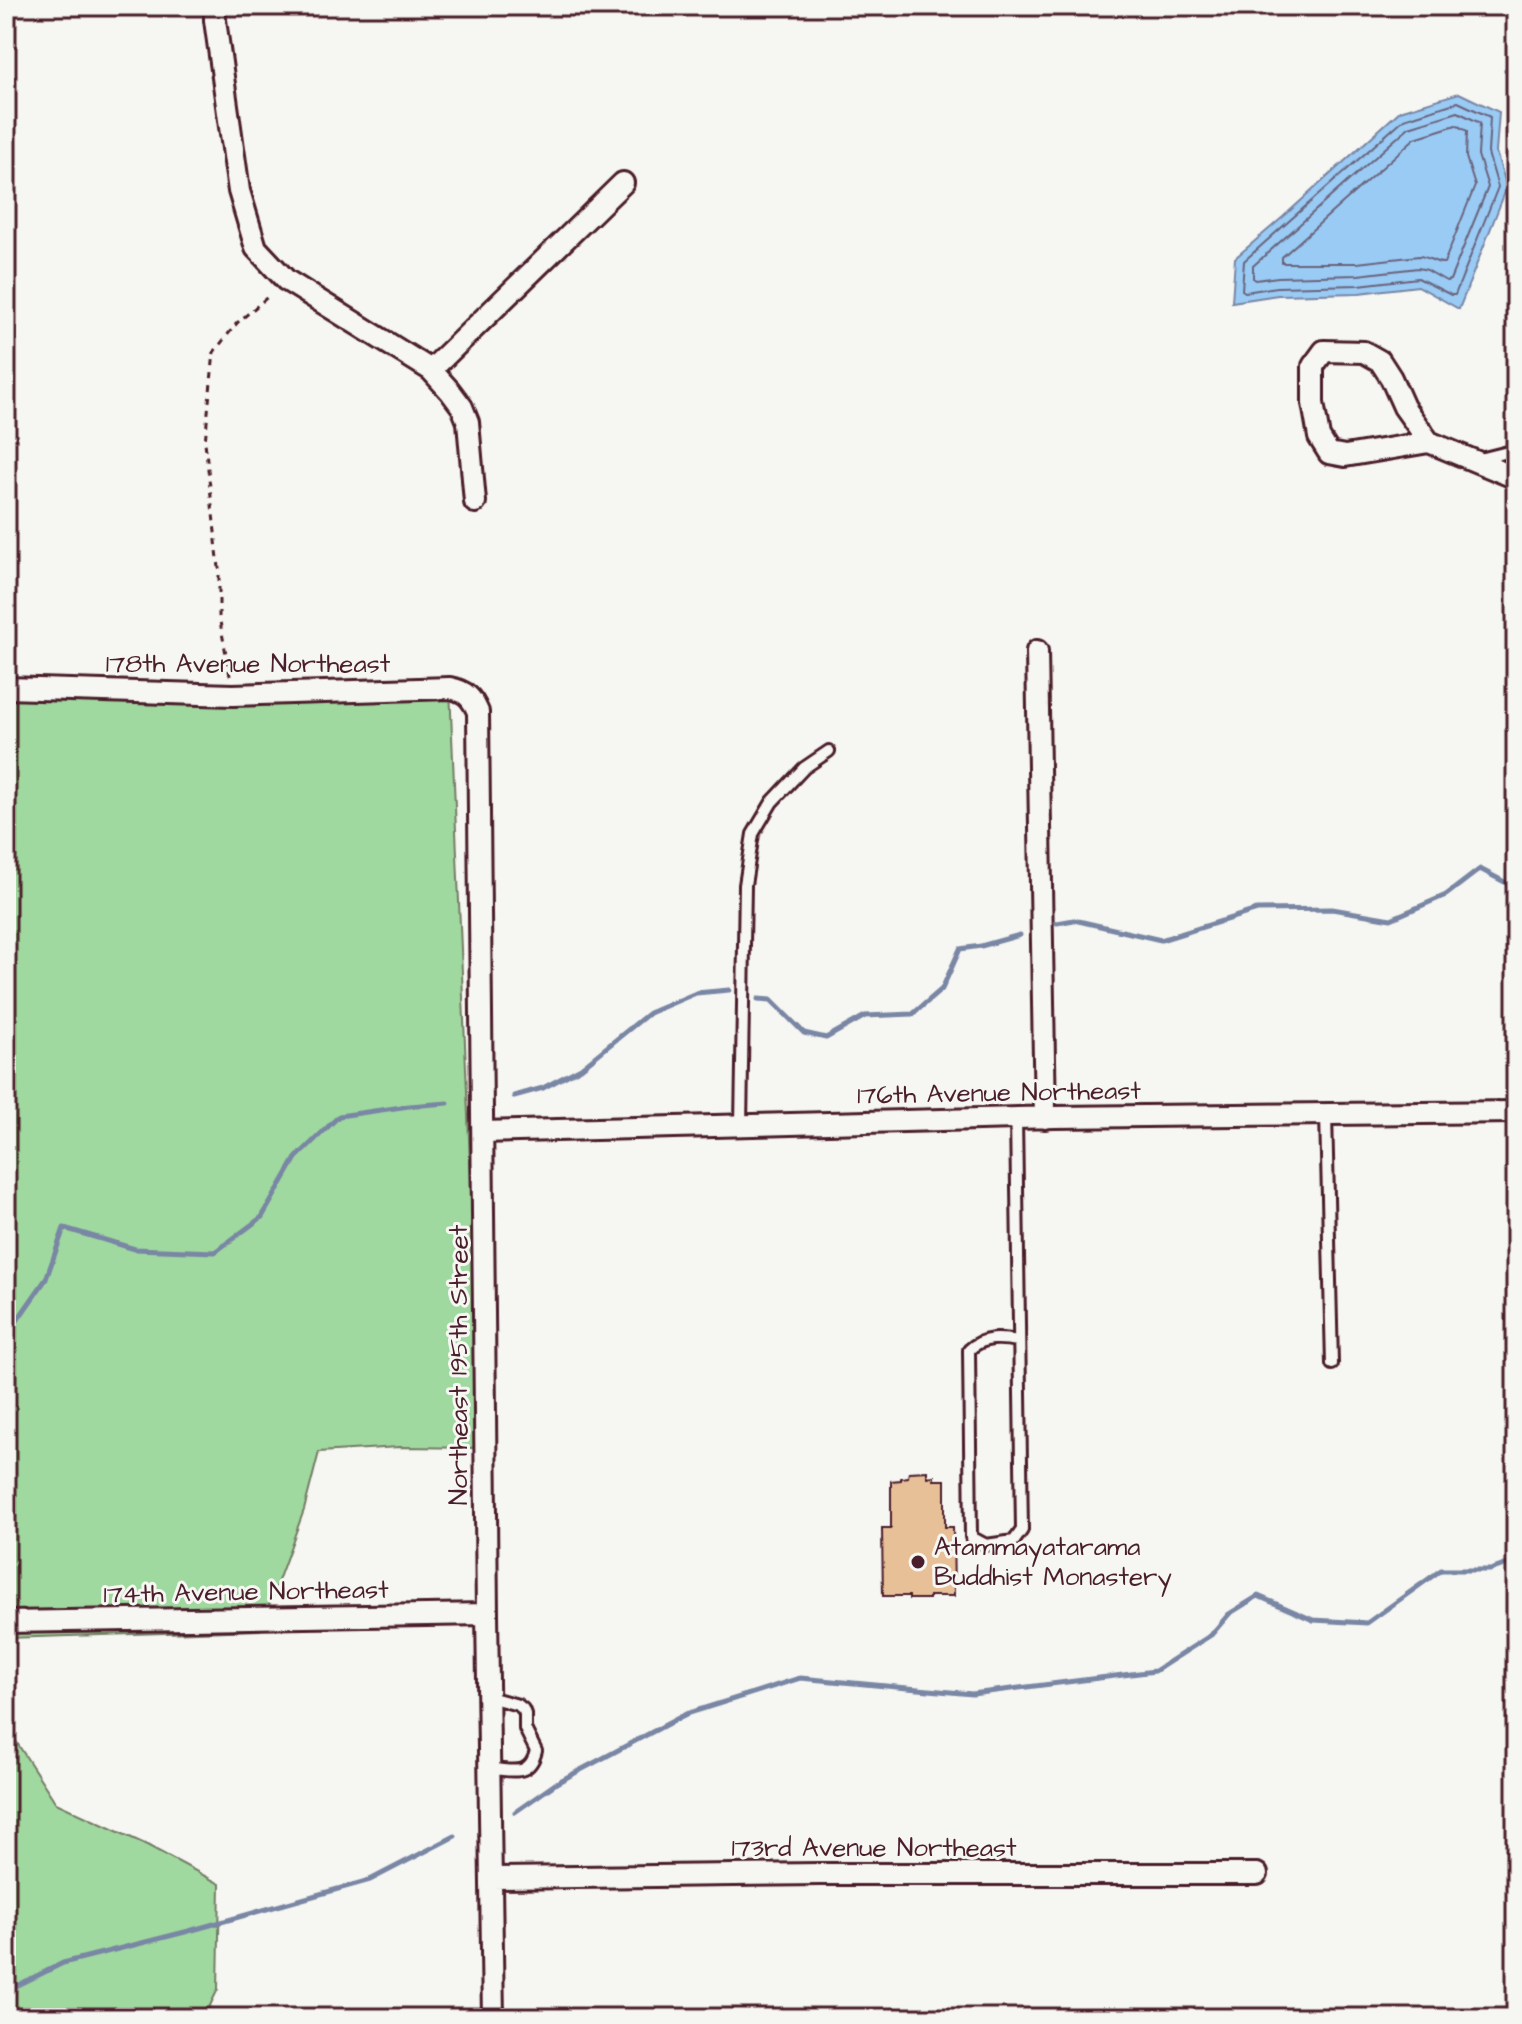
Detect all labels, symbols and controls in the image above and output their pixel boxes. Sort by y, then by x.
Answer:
street label: 178th Avenue Northeast [106,646,391,682]
street label: 176th Avenue Northeast [857,1073,1142,1113]
street label: Northeast 195th Street [441,1224,477,1505]
place label: Atammayatarama Buddhist Monastery [934,1529,1172,1597]
marker: Atammayatarama Buddhist Monastery [909,1553,927,1571]
street label: 174th Avenue Northeast [103,1572,389,1612]
street label: 173rd Avenue Northeast [731,1830,1017,1866]

